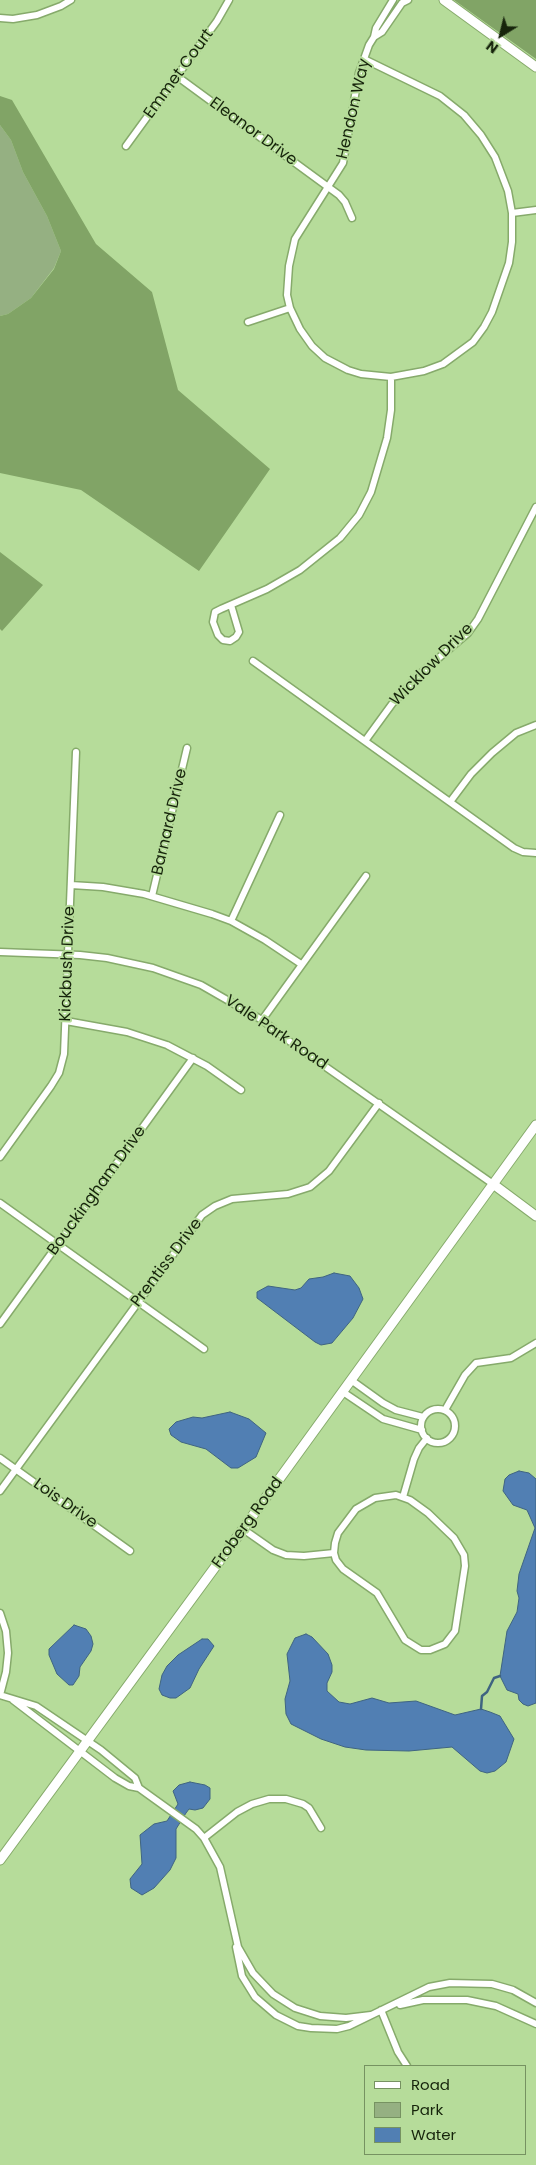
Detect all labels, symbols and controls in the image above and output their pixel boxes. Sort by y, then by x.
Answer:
north arrow [476,10,526,60]
street label: Emmet Court [140,26,218,122]
text: N [482,36,502,58]
street label: Hendon Way [333,57,375,161]
street label: Eleanor Drive [205,94,301,170]
street label: Wicklow Drive [387,620,477,710]
street label: Barnard Drive [148,767,192,877]
street label: Kickbush Drive [56,906,80,1022]
street label: Vale Park Road [221,992,331,1074]
street label: Bouckingham Drive [44,1123,150,1259]
street label: Prentiss Drive [127,1215,207,1311]
street label: Froberg Road [209,1474,287,1572]
street label: Lois Drive [29,1475,101,1533]
legend [364,2065,526,2155]
text: Road [411,2074,450,2095]
text: Park [411,2099,443,2120]
text: Water [411,2124,456,2145]

